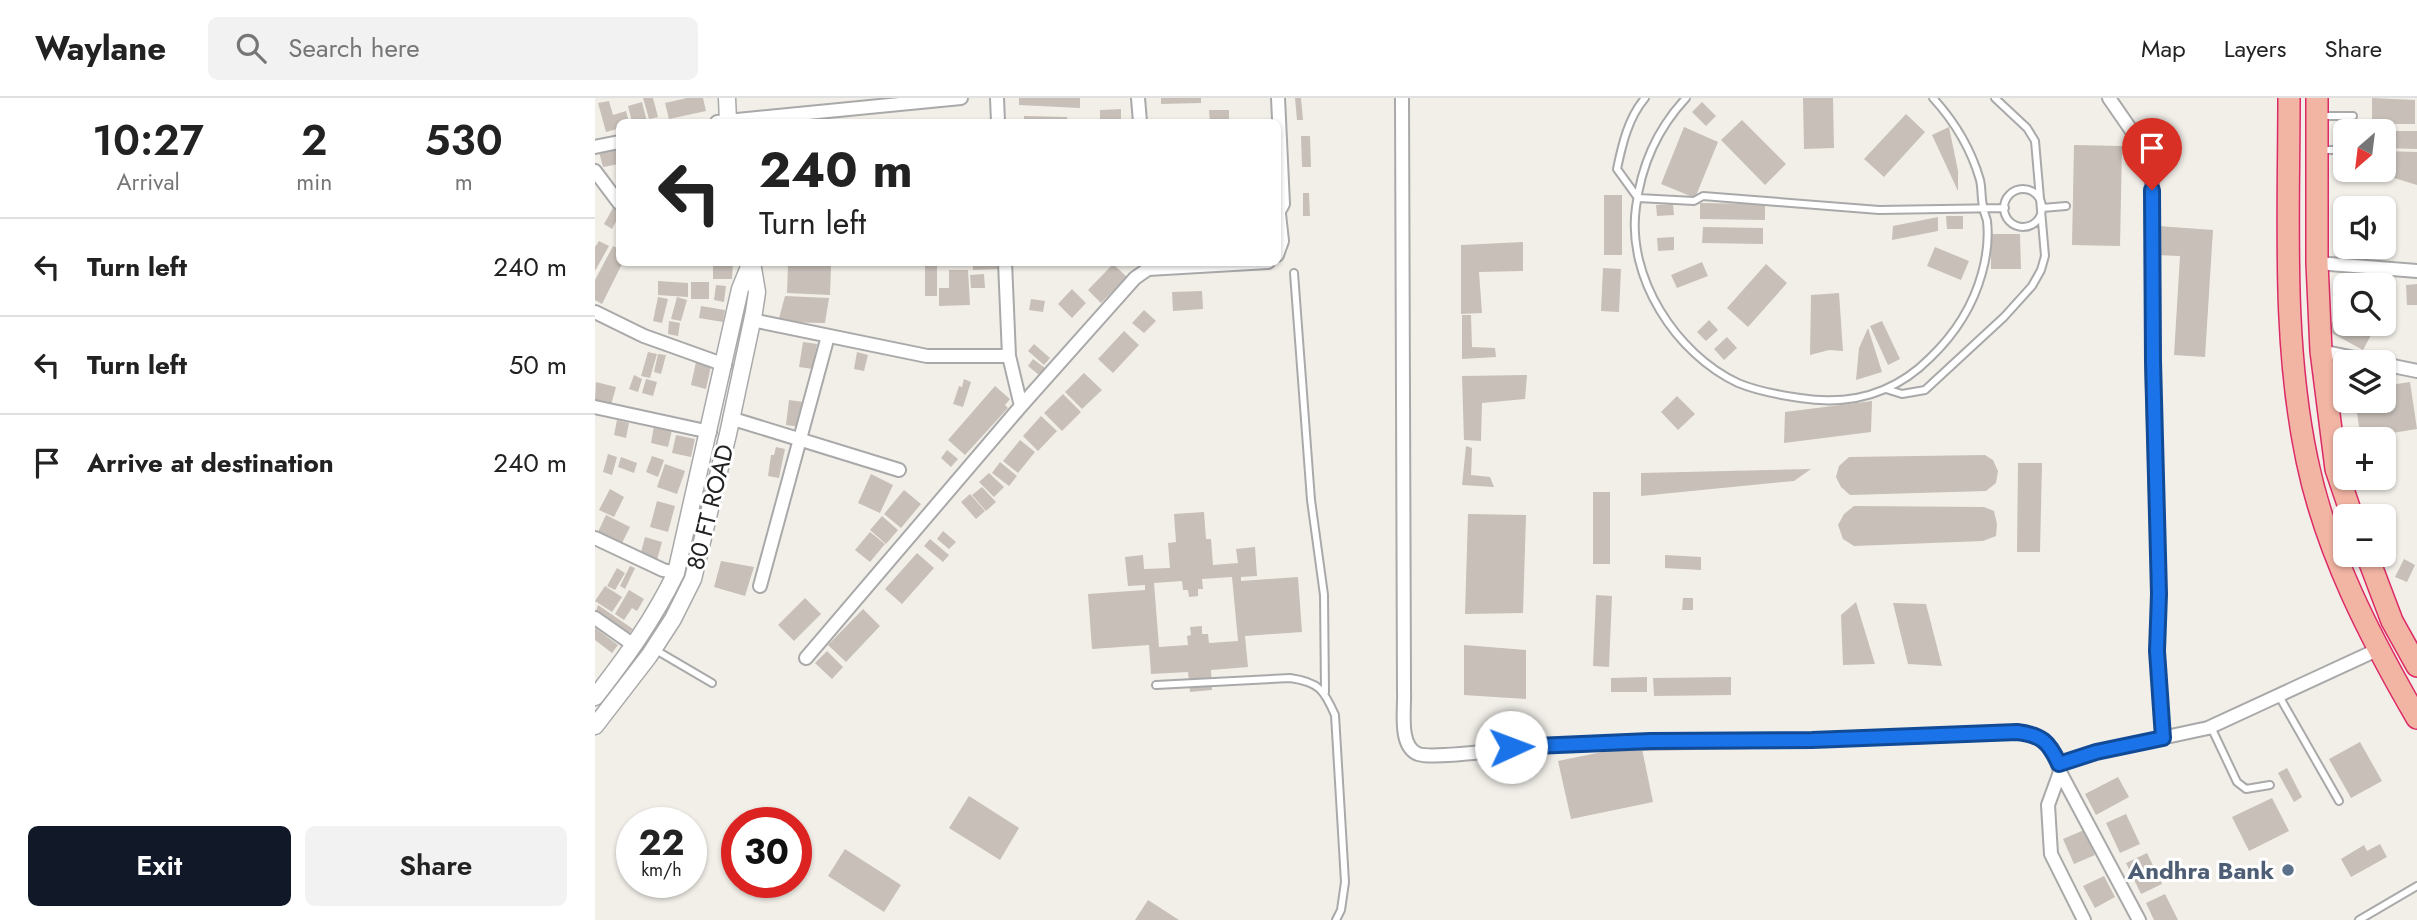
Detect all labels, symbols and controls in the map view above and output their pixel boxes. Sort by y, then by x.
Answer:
search box [208,17,698,80]
text: Waylane [35,25,166,72]
icon: search [232,29,270,67]
text: Search here [288,29,420,67]
text: Map [2141,31,2186,66]
text: Layers [2224,31,2286,66]
text: Share [2324,31,2382,66]
text: 10:27 [92,110,204,171]
text: 2 [301,110,327,171]
text: 530 [425,110,503,171]
pin [2122,118,2182,190]
north arrow [2333,119,2396,182]
map controls [2333,119,2396,567]
icon: arrive [2133,129,2171,167]
text: 240 m [759,135,913,205]
icon: left [644,147,735,238]
text: Arrival [116,165,180,199]
text: min [296,165,332,199]
text: m [455,165,473,199]
button: sound [2333,196,2396,259]
text: Turn left [759,200,866,246]
icon: left [28,248,66,286]
text: Turn left [87,248,187,286]
text: 240 m [493,248,567,286]
button: search [2333,273,2396,336]
icon: left [28,346,66,384]
text: Turn left [87,346,187,384]
text: 50 m [509,346,567,384]
button: layers [2333,350,2396,413]
button: + [2333,427,2396,490]
street label: 80 FT ROAD [678,441,742,573]
icon: arrive [28,444,66,482]
text: Arrive at destination [87,444,334,482]
text: 240 m [493,444,567,482]
button: − [2333,504,2396,567]
position arrow [1474,710,1548,784]
speed limit sign: 30 [721,807,812,898]
text: 22 [639,818,684,868]
button: Exit [28,826,291,906]
button: Share [305,826,567,906]
place label: Andhra Bank [2127,853,2274,888]
text: km/h [641,857,682,883]
marker: Andhra Bank [2280,862,2296,878]

